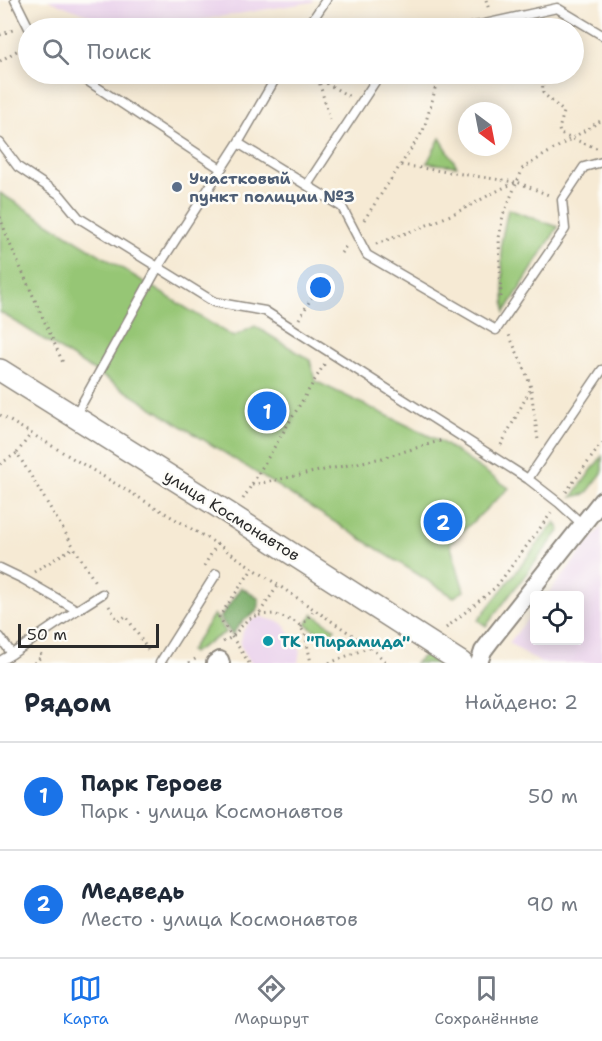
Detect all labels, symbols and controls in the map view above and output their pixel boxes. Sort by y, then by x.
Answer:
search box [18,18,584,84]
icon: search [39,35,72,68]
text: Поиск [87,37,151,66]
north arrow [458,102,512,156]
place label: Участковый пункт полиции №3 [189,168,355,207]
marker: Участковый пункт полиции №3 [170,180,184,194]
your location [306,273,335,302]
pin: 1 [248,388,286,434]
street label: улица Космонавтов [160,465,304,566]
pin: 2 [424,500,462,544]
map controls [530,591,584,645]
button: locate [530,591,584,645]
scale bar [18,621,159,648]
text: 50 m [27,624,67,645]
place label: ТК "Пирамида" [280,631,410,652]
marker: ТК "Пирамида" [261,634,275,648]
text: Рядом [24,685,111,720]
text: Найдено: 2 [465,689,578,715]
text: Парк Героев [81,769,222,798]
text: 1 [39,783,48,809]
text: 50 m [528,783,578,809]
text: Парк · улица Космонавтов [81,798,343,824]
text: Медведь [81,877,184,906]
text: 2 [37,891,51,917]
text: 90 m [526,891,578,917]
text: Место · улица Космонавтов [81,906,358,932]
tab: Карта [63,972,109,1029]
tab: Маршрут [234,972,309,1029]
tab: Сохранённые [435,972,539,1029]

